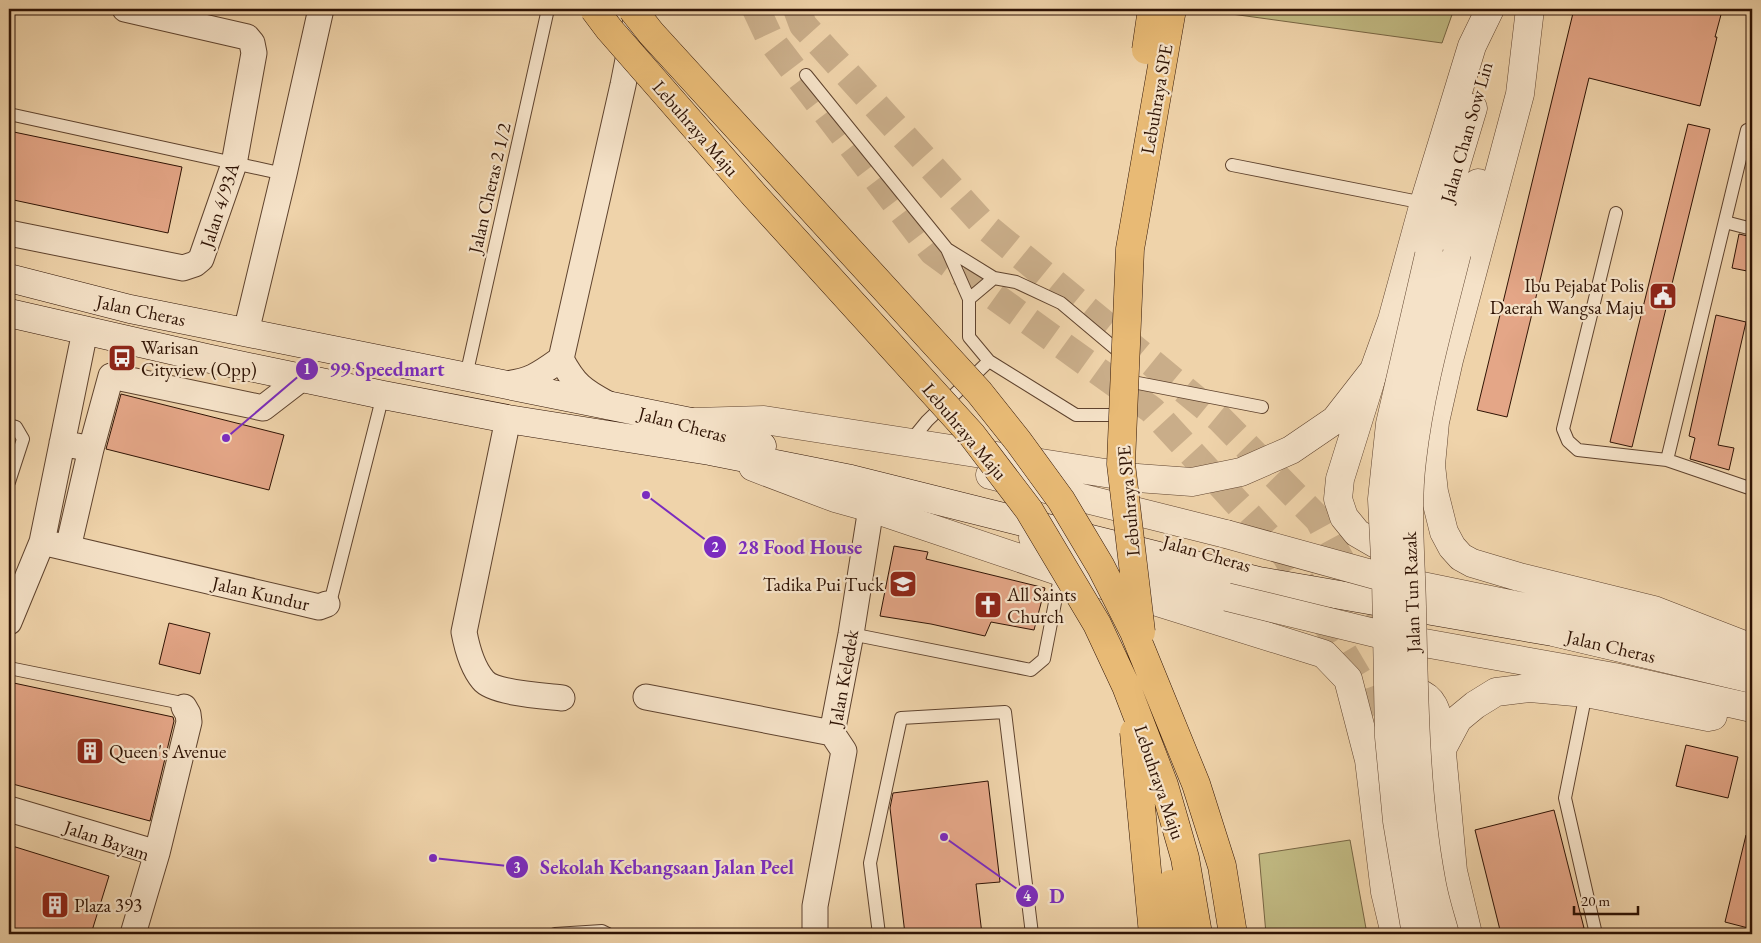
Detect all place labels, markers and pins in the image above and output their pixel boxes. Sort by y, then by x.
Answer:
place label: Ibu Pejabat Polis Daerah Wangsa Maju [1490,273,1644,320]
public building icon: Ibu Pejabat Polis Daerah Wangsa Maju [1648,281,1678,311]
place label: Warisan Cityview (Opp) [141,335,257,382]
bus stop icon: Warisan Cityview (Opp) [107,343,137,373]
callout: 99 Speedmart [294,351,454,386]
callout: 28 Food House [702,529,872,564]
school or university icon: Tadika Pui Tuck [888,569,918,599]
place label: Tadika Pui Tuck [763,572,885,597]
place label: All Saints Church [1006,582,1076,629]
church icon: All Saints Church [973,590,1003,620]
building icon: Queen's Avenue [75,736,105,766]
place label: Queen's Avenue [109,739,226,764]
callout: Sekolah Kebangsaan Jalan Peel [505,850,804,885]
callout: D [1014,879,1075,914]
building icon: Plaza 393 [40,890,70,920]
place label: Plaza 393 [74,893,142,918]

